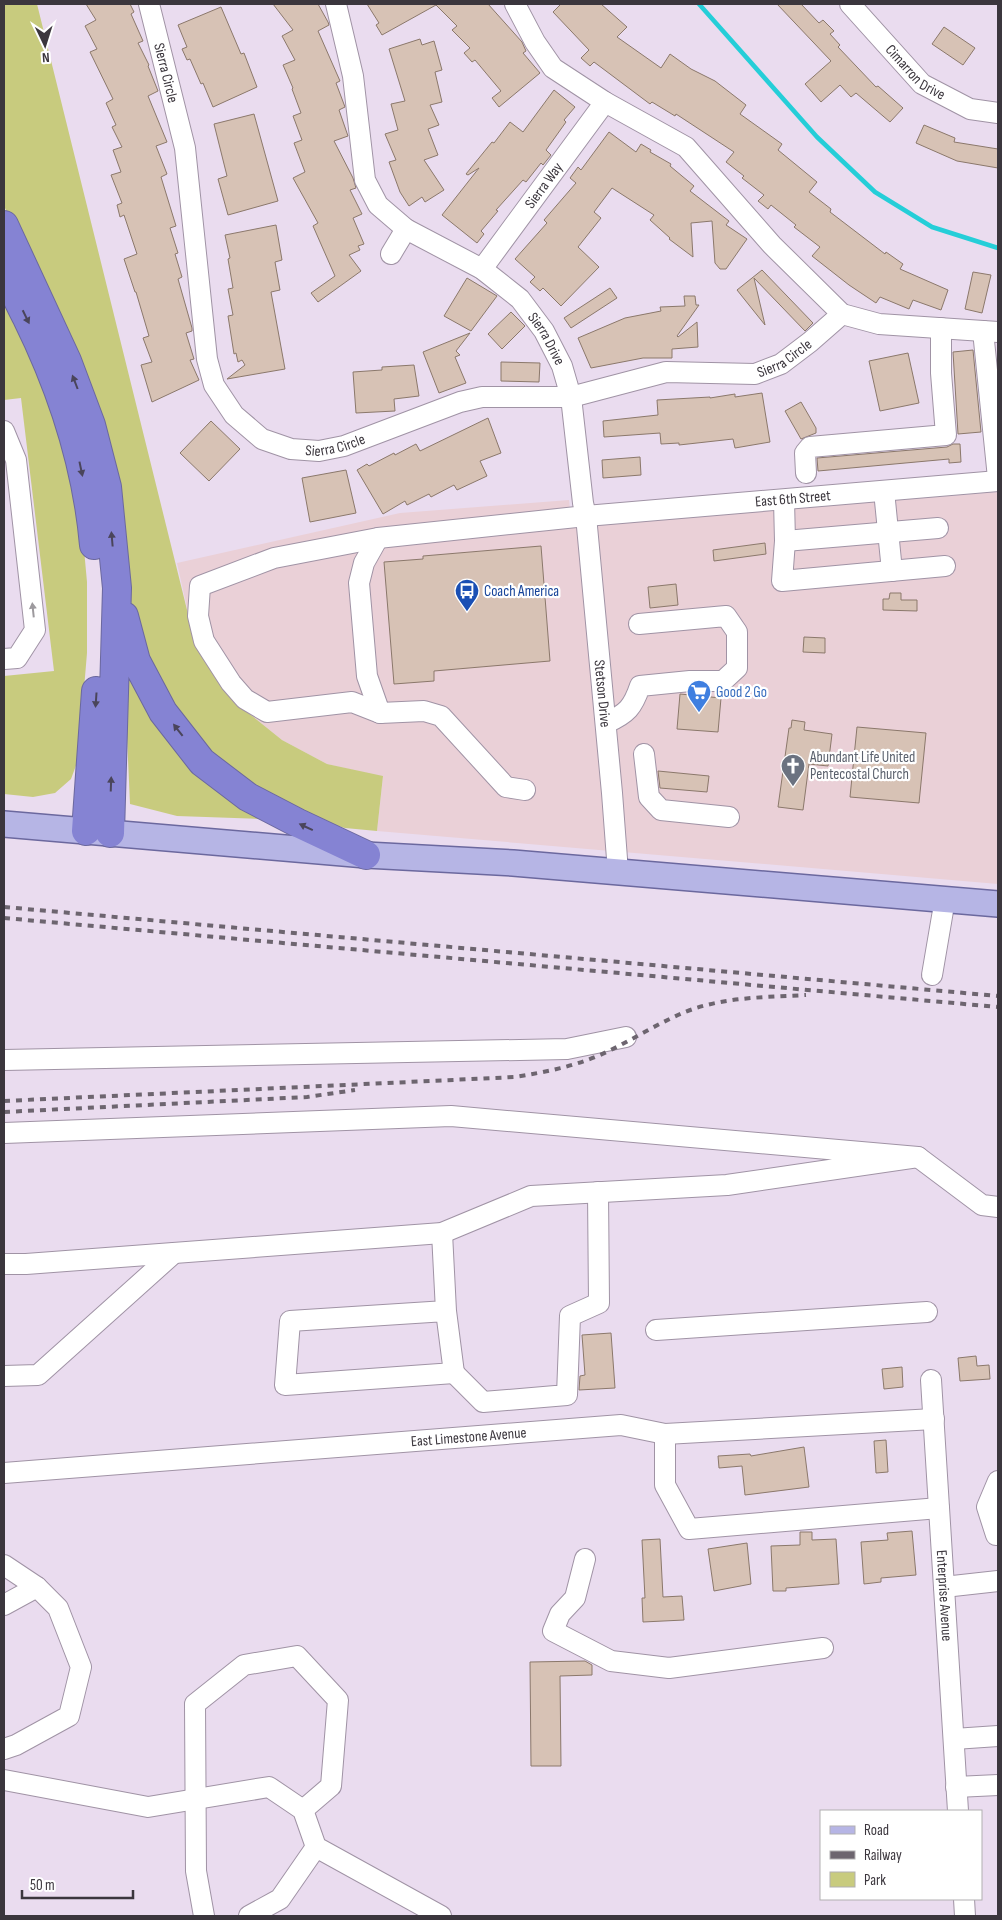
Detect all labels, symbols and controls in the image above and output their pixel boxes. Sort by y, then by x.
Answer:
north arrow [20,20,70,70]
street label: Cimarron Drive [881,40,949,104]
street label: Sierra Circle [150,41,183,105]
text: N [42,49,50,66]
street label: Sierra Way [520,158,567,212]
street label: Sierra Drive [524,308,569,368]
one-way arrow [22,310,30,324]
street label: Sierra Circle [754,335,815,382]
one-way arrow [71,374,79,389]
street label: Sierra Circle [305,429,368,461]
one-way arrow [78,462,86,478]
street label: East 6th Street [754,486,832,511]
one-way arrow [108,531,116,547]
bus stop icon: Coach America [454,578,480,612]
place label: Coach America [484,582,559,601]
one-way arrow [29,602,37,618]
street label: Stetson Drive [590,659,615,728]
supermarket icon: Good 2 Go [686,679,712,713]
place label: Good 2 Go [716,683,767,702]
one-way arrow [91,693,99,709]
one-way arrow [172,724,183,737]
place label: Abundant Life United Pentecostal Church [809,748,915,784]
church icon: Abundant Life United Pentecostal Church [780,753,806,787]
one-way arrow [108,776,116,792]
one-way arrow [299,822,313,830]
street label: East Limestone Avenue [410,1423,527,1451]
street label: Enterprise Avenue [932,1549,957,1642]
legend [820,1810,982,1900]
text: Road [864,1821,889,1840]
text: Railway [864,1846,902,1865]
scale bar [22,1868,134,1900]
text: Park [864,1871,886,1890]
text: 50 m [30,1876,55,1895]

